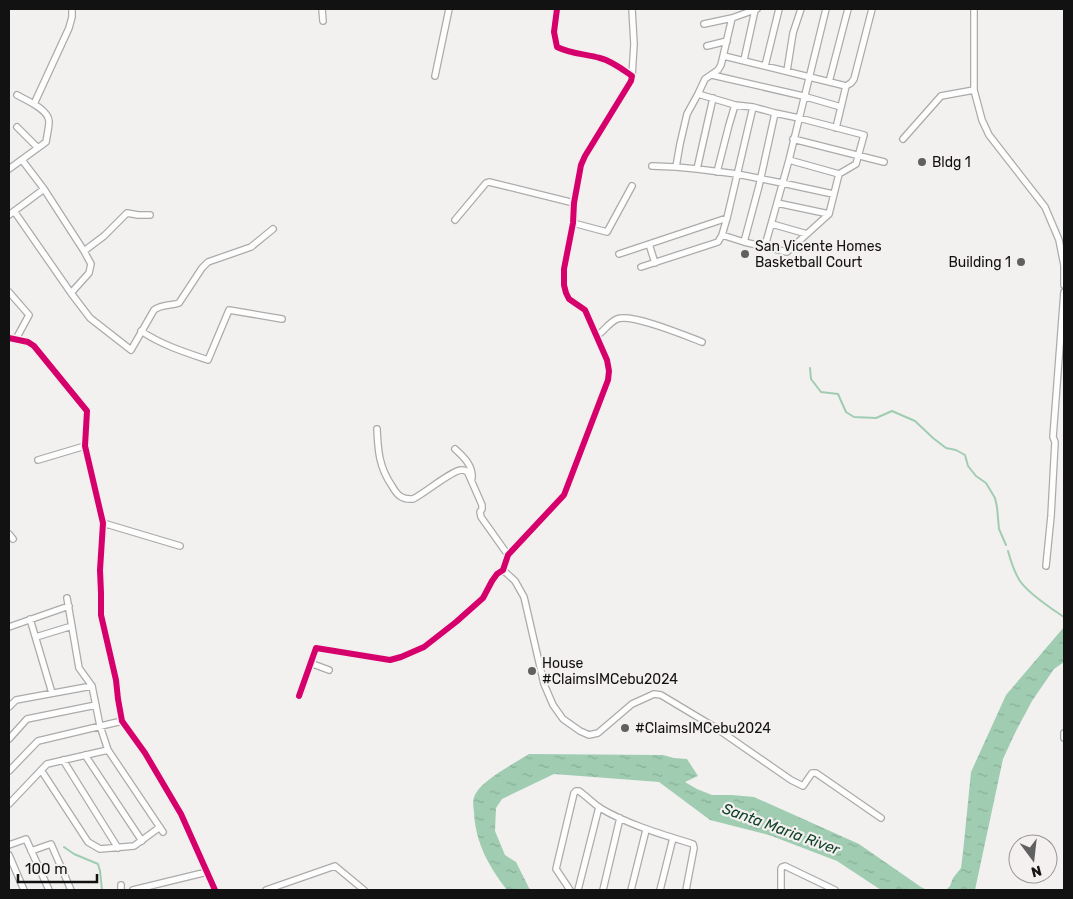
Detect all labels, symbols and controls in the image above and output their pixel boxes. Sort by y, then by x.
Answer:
place label: Bldg 1 [932,154,971,171]
marker: Bldg 1 [916,156,928,168]
place label: San Vicente Homes Basketball Court [755,238,882,271]
marker: San Vicente Homes Basketball Court [739,248,751,260]
place label: Building 1 [948,254,1011,271]
marker: Building 1 [1015,256,1027,268]
place label: House #ClaimsIMCebu2024 [542,655,678,688]
marker: House #ClaimsIMCebu2024 [526,665,538,677]
place label: #ClaimsIMCebu2024 [635,720,771,737]
marker: #ClaimsIMCebu2024 [619,722,631,734]
water label: Santa Maria River [720,799,843,859]
north arrow [1008,834,1058,884]
scale bar [18,852,96,884]
text: 100 m [25,860,67,878]
text: N [1029,862,1043,881]

